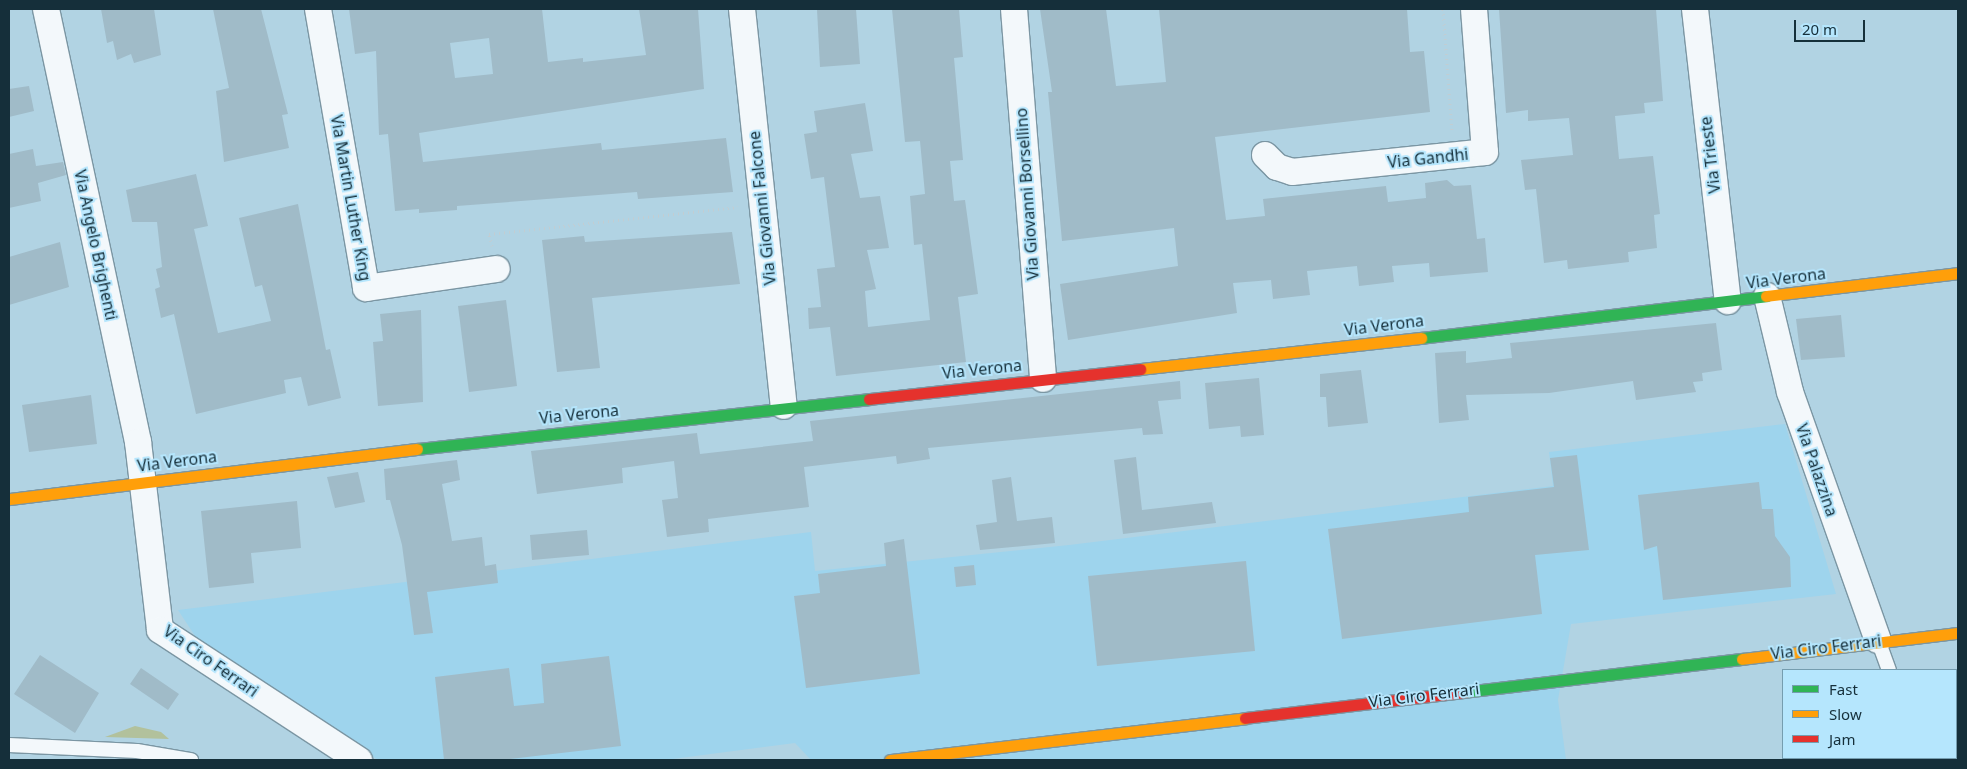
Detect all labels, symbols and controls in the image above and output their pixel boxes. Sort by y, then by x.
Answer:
scale bar [1797,10,1868,42]
text: 20 m [1802,19,1837,39]
street label: Via Giovanni Borsellino [1011,107,1043,281]
street label: Via Martin Luther King [327,113,375,283]
street label: Via Trieste [1696,116,1724,194]
street label: Via Giovanni Falcone [744,130,780,286]
street label: Via Gandhi [1387,144,1469,172]
street label: Via Angelo Brighenti [71,168,121,322]
street label: Via Verona [1745,264,1827,292]
street label: Via Verona [1343,311,1425,339]
street label: Via Verona [941,355,1023,383]
street label: Via Verona [538,400,620,428]
street label: Via Palazzina [1792,421,1842,519]
street label: Via Verona [136,447,218,475]
street label: Via Ciro Ferrari [160,621,262,701]
street label: Via Ciro Ferrari [1770,631,1882,663]
legend [1782,669,1957,759]
street label: Via Ciro Ferrari [1368,679,1480,711]
text: Fast [1829,679,1858,699]
text: Slow [1829,704,1862,724]
text: Jam [1829,729,1856,749]

